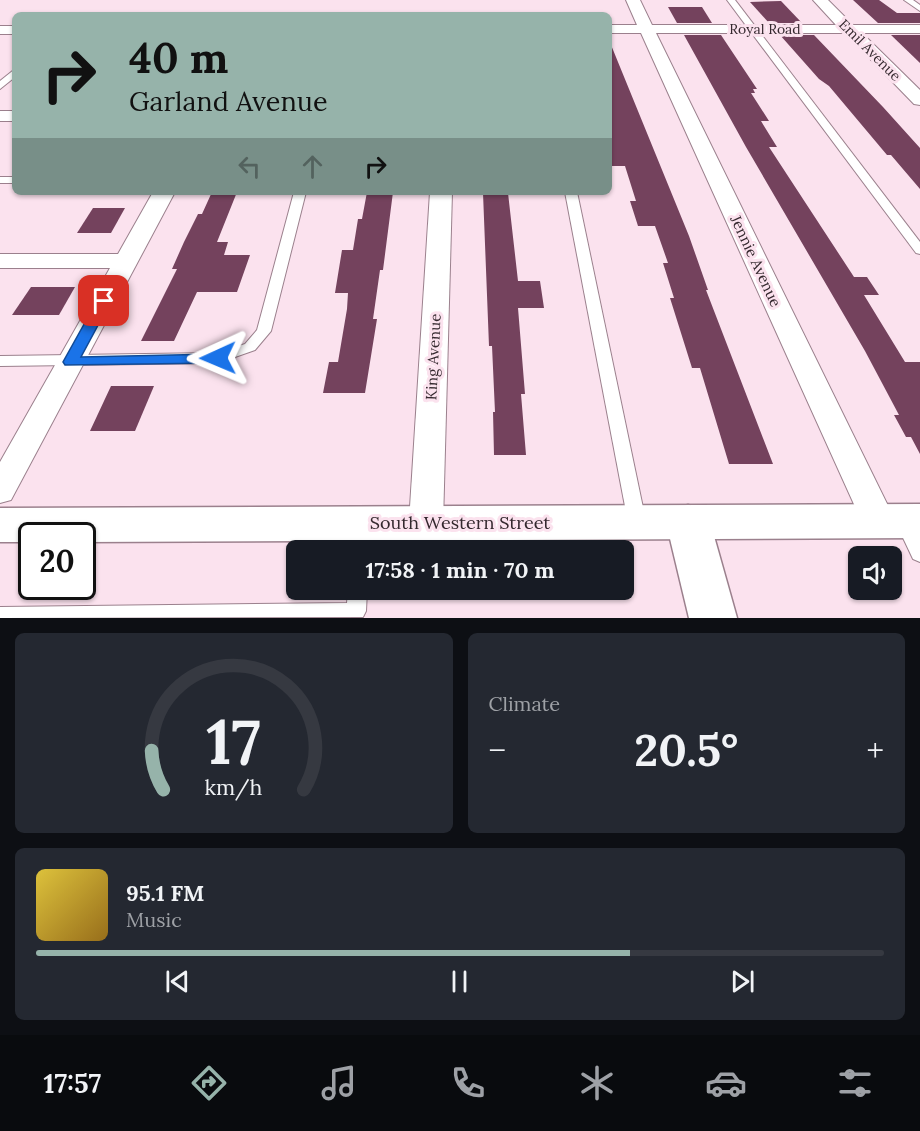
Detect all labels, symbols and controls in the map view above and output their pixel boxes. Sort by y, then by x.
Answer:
street label: Emil Avenue [835,15,905,85]
street label: Royal Road [729,20,801,38]
text: 40 m [129,31,228,85]
icon: right [30,36,108,114]
text: Garland Avenue [129,84,328,118]
icon: left [233,150,266,183]
icon: ahead [296,150,329,183]
icon: right [359,150,392,183]
street label: Jennie Avenue [726,211,786,310]
pin [78,275,129,326]
icon: arrive [87,284,120,317]
street label: King Avenue [421,313,445,401]
position arrow [186,326,250,390]
street label: South Western Street [370,511,550,534]
speed limit sign: 20 [18,522,96,600]
map controls [848,546,902,600]
button: sound [848,546,902,600]
text: 17:58 · 1 min · 70 m [366,556,554,584]
text: Climate [489,691,560,716]
text: 17 [206,701,261,781]
text: 20.5° [634,721,738,778]
text: − [489,729,506,771]
text: + [866,729,884,771]
text: km/h [205,773,263,801]
text: 95.1 FM [126,879,204,907]
text: Music [126,907,182,932]
icon: previous [161,965,194,998]
icon: pause [443,965,476,998]
icon: next [726,965,759,998]
icon: directions [188,1062,230,1104]
icon: music [318,1062,360,1104]
icon: phone [447,1062,489,1104]
icon: climate [576,1062,618,1104]
icon: car [705,1062,747,1104]
icon: filters [834,1062,876,1104]
text: 17:57 [44,1066,101,1100]

